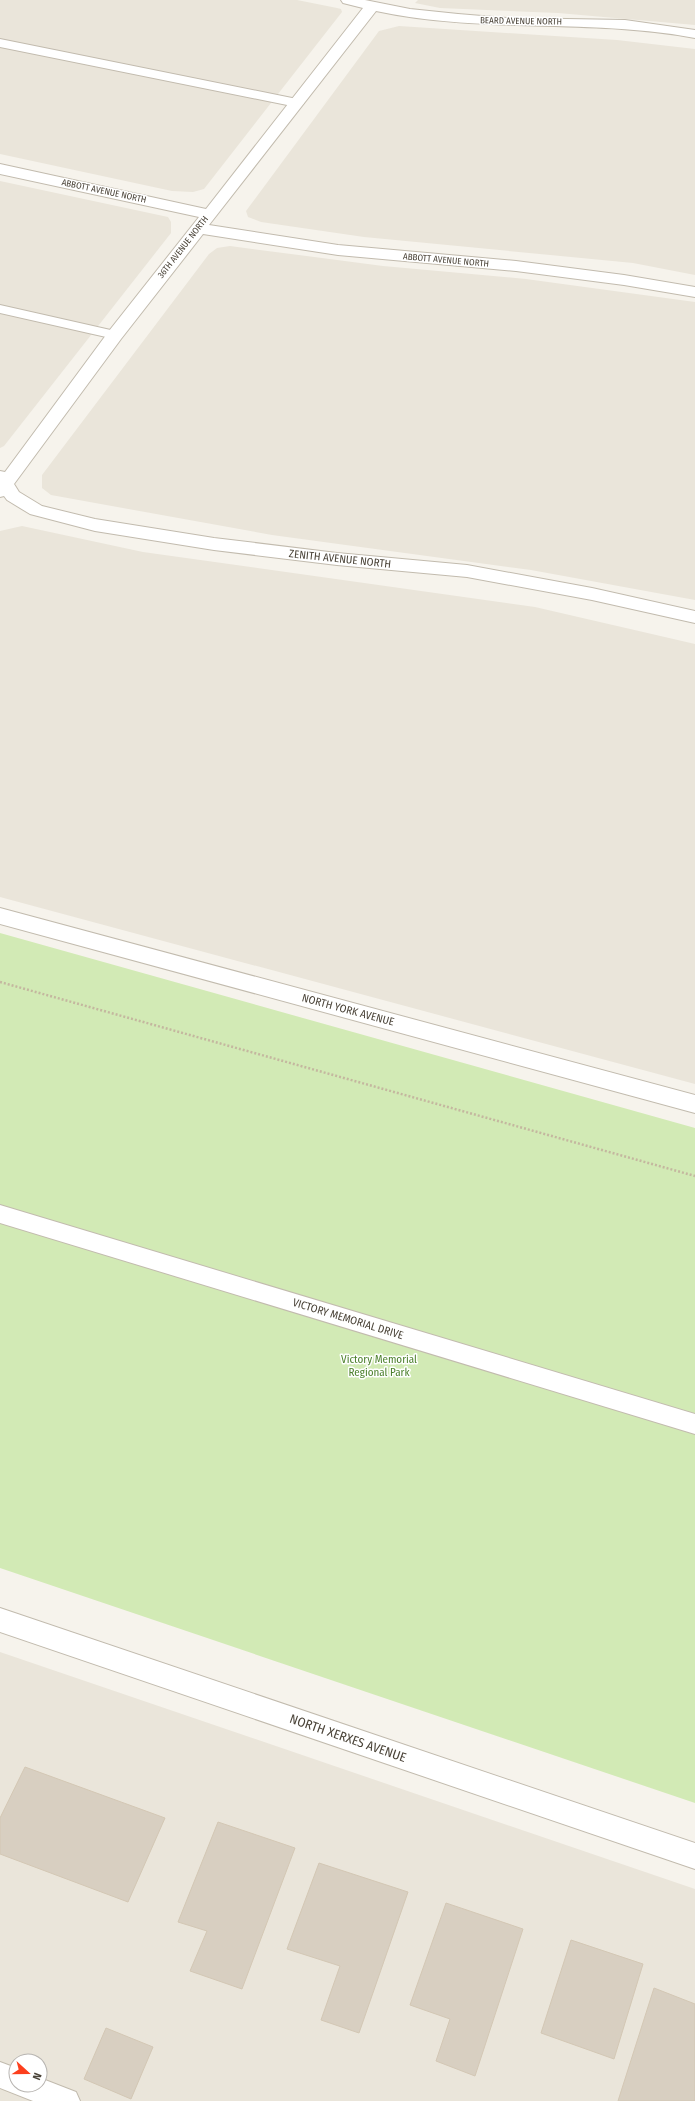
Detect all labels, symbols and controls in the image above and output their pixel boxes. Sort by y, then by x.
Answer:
street label: BEARD AVENUE NORTH [480,15,562,27]
street label: ABBOTT AVENUE NORTH [61,177,147,205]
street label: 36TH AVENUE NORTH [156,214,210,280]
street label: ABBOTT AVENUE NORTH [403,251,489,269]
street label: ZENITH AVENUE NORTH [288,547,392,571]
street label: NORTH YORK AVENUE [301,991,395,1029]
street label: VICTORY MEMORIAL DRIVE [291,1296,405,1342]
park label: Victory Memorial Regional Park [341,1353,417,1379]
street label: NORTH XERXES AVENUE [288,1711,408,1765]
north arrow [8,2053,48,2093]
text: N [30,2071,44,2082]

